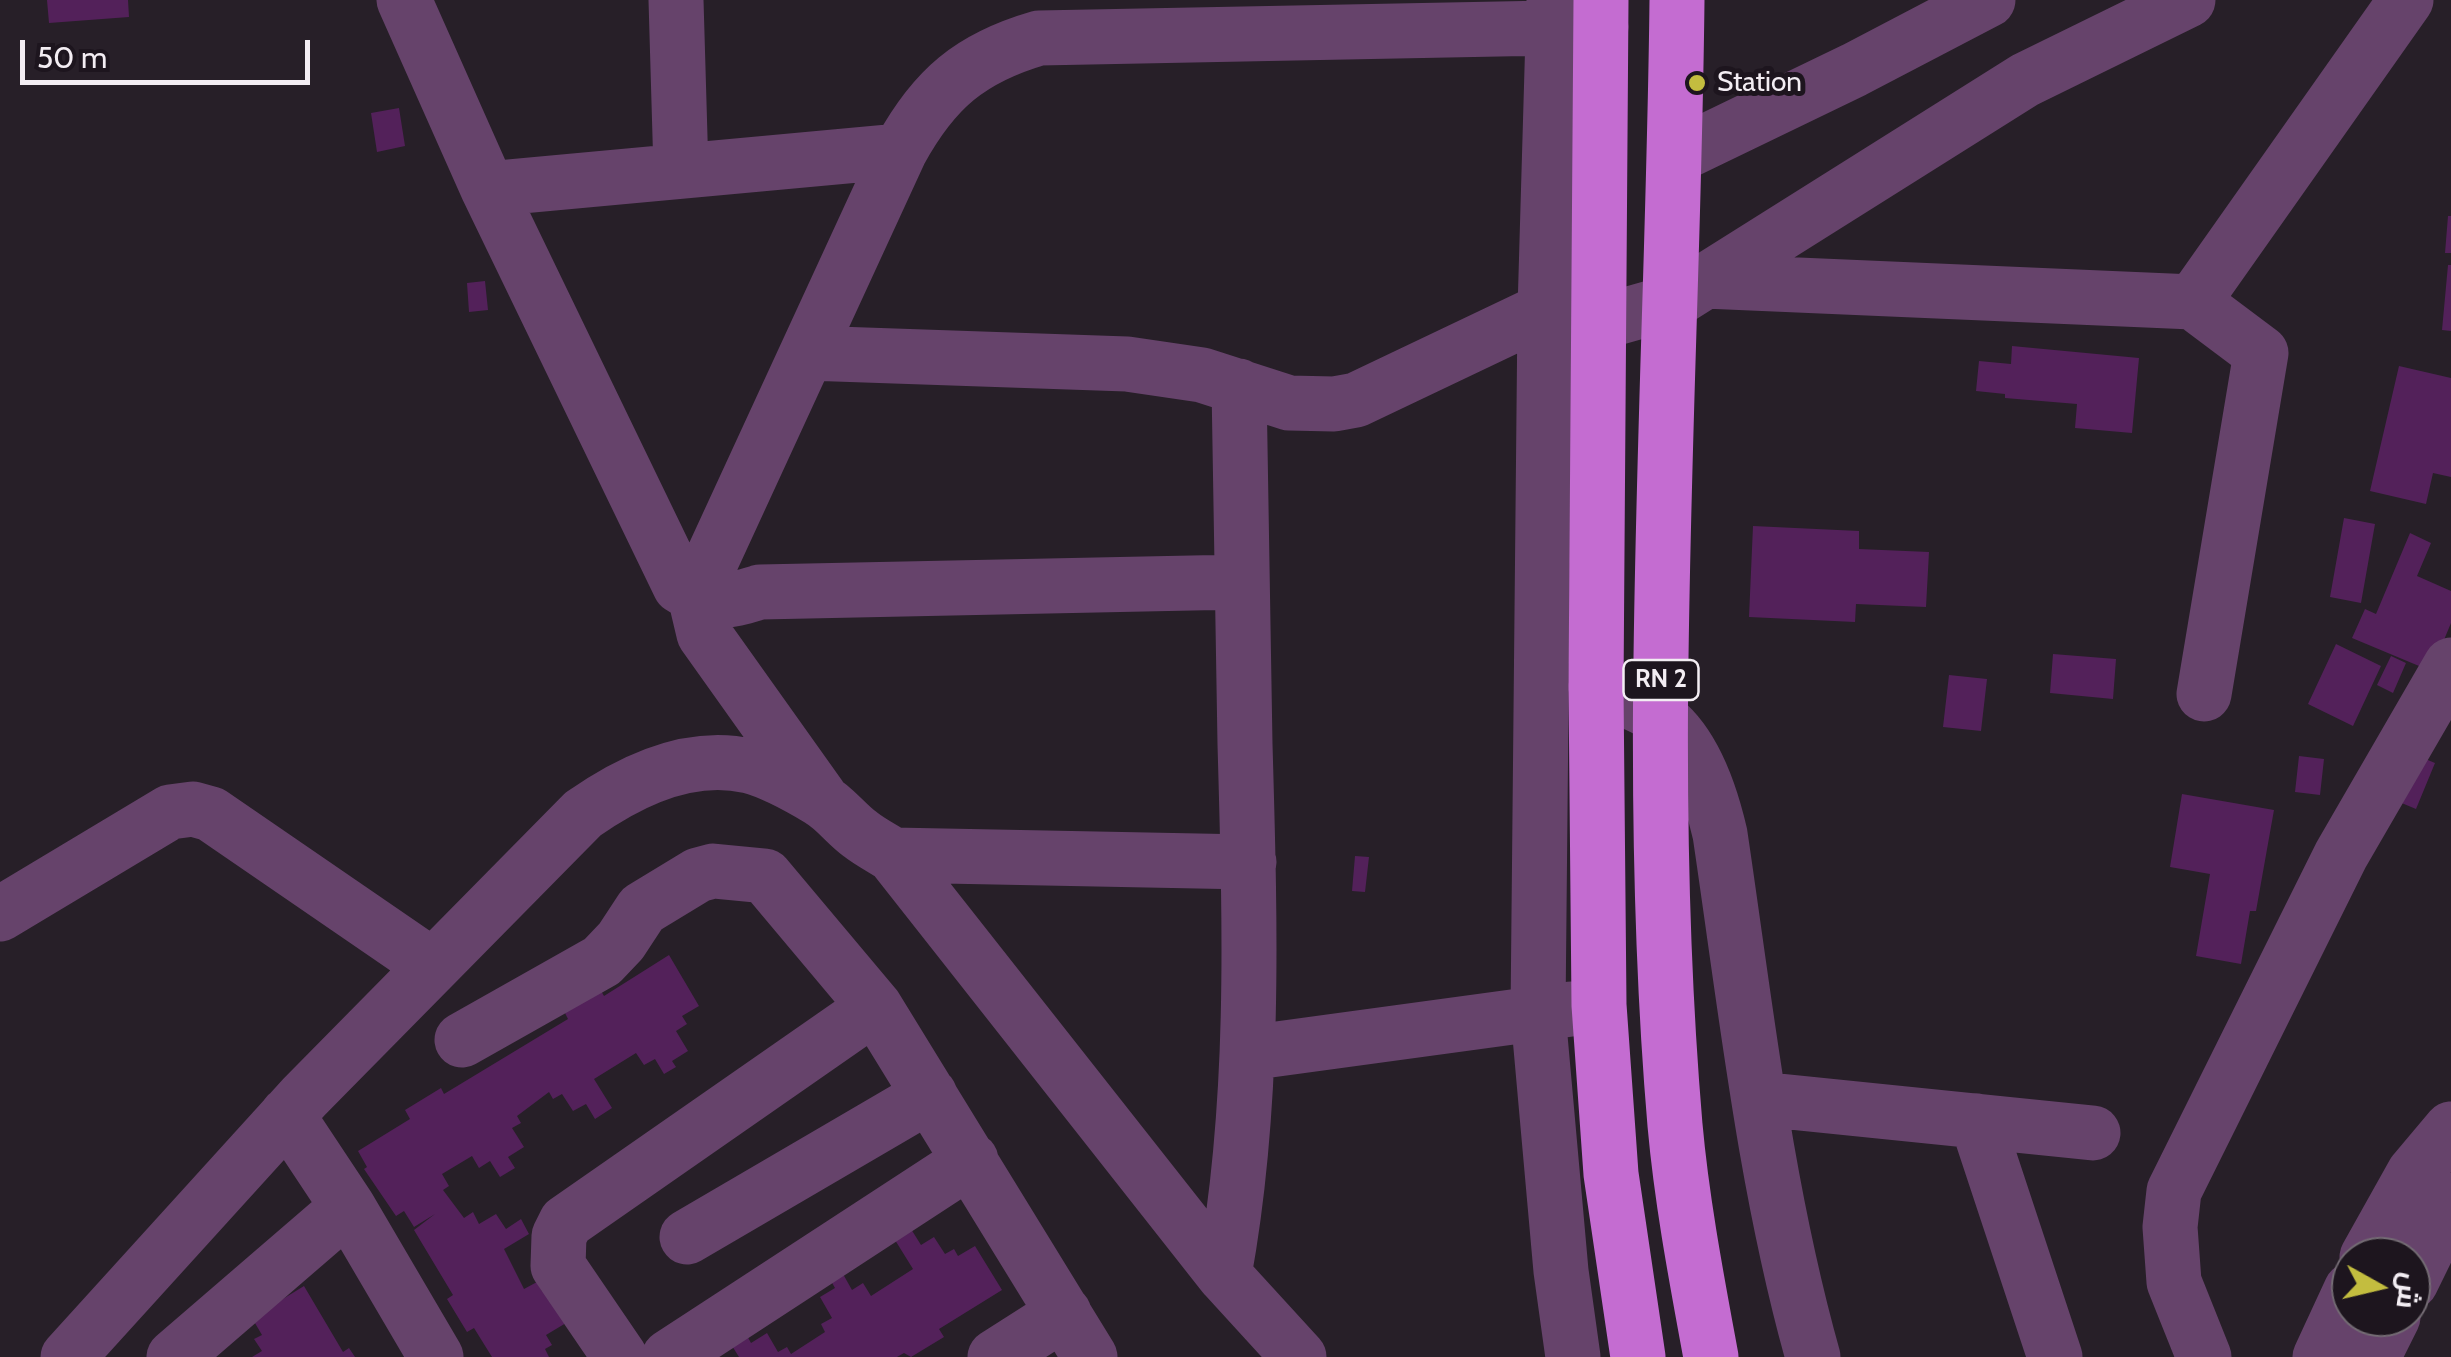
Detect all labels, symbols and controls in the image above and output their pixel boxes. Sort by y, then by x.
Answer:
scale bar [25,20,315,82]
text: 50 m [37,39,107,76]
place label: Station [1717,66,1802,100]
marker: Station [1686,72,1708,94]
road number: RN 2 [1624,660,1698,700]
north arrow [2331,1237,2431,1337]
text: ش [2389,1271,2428,1311]

